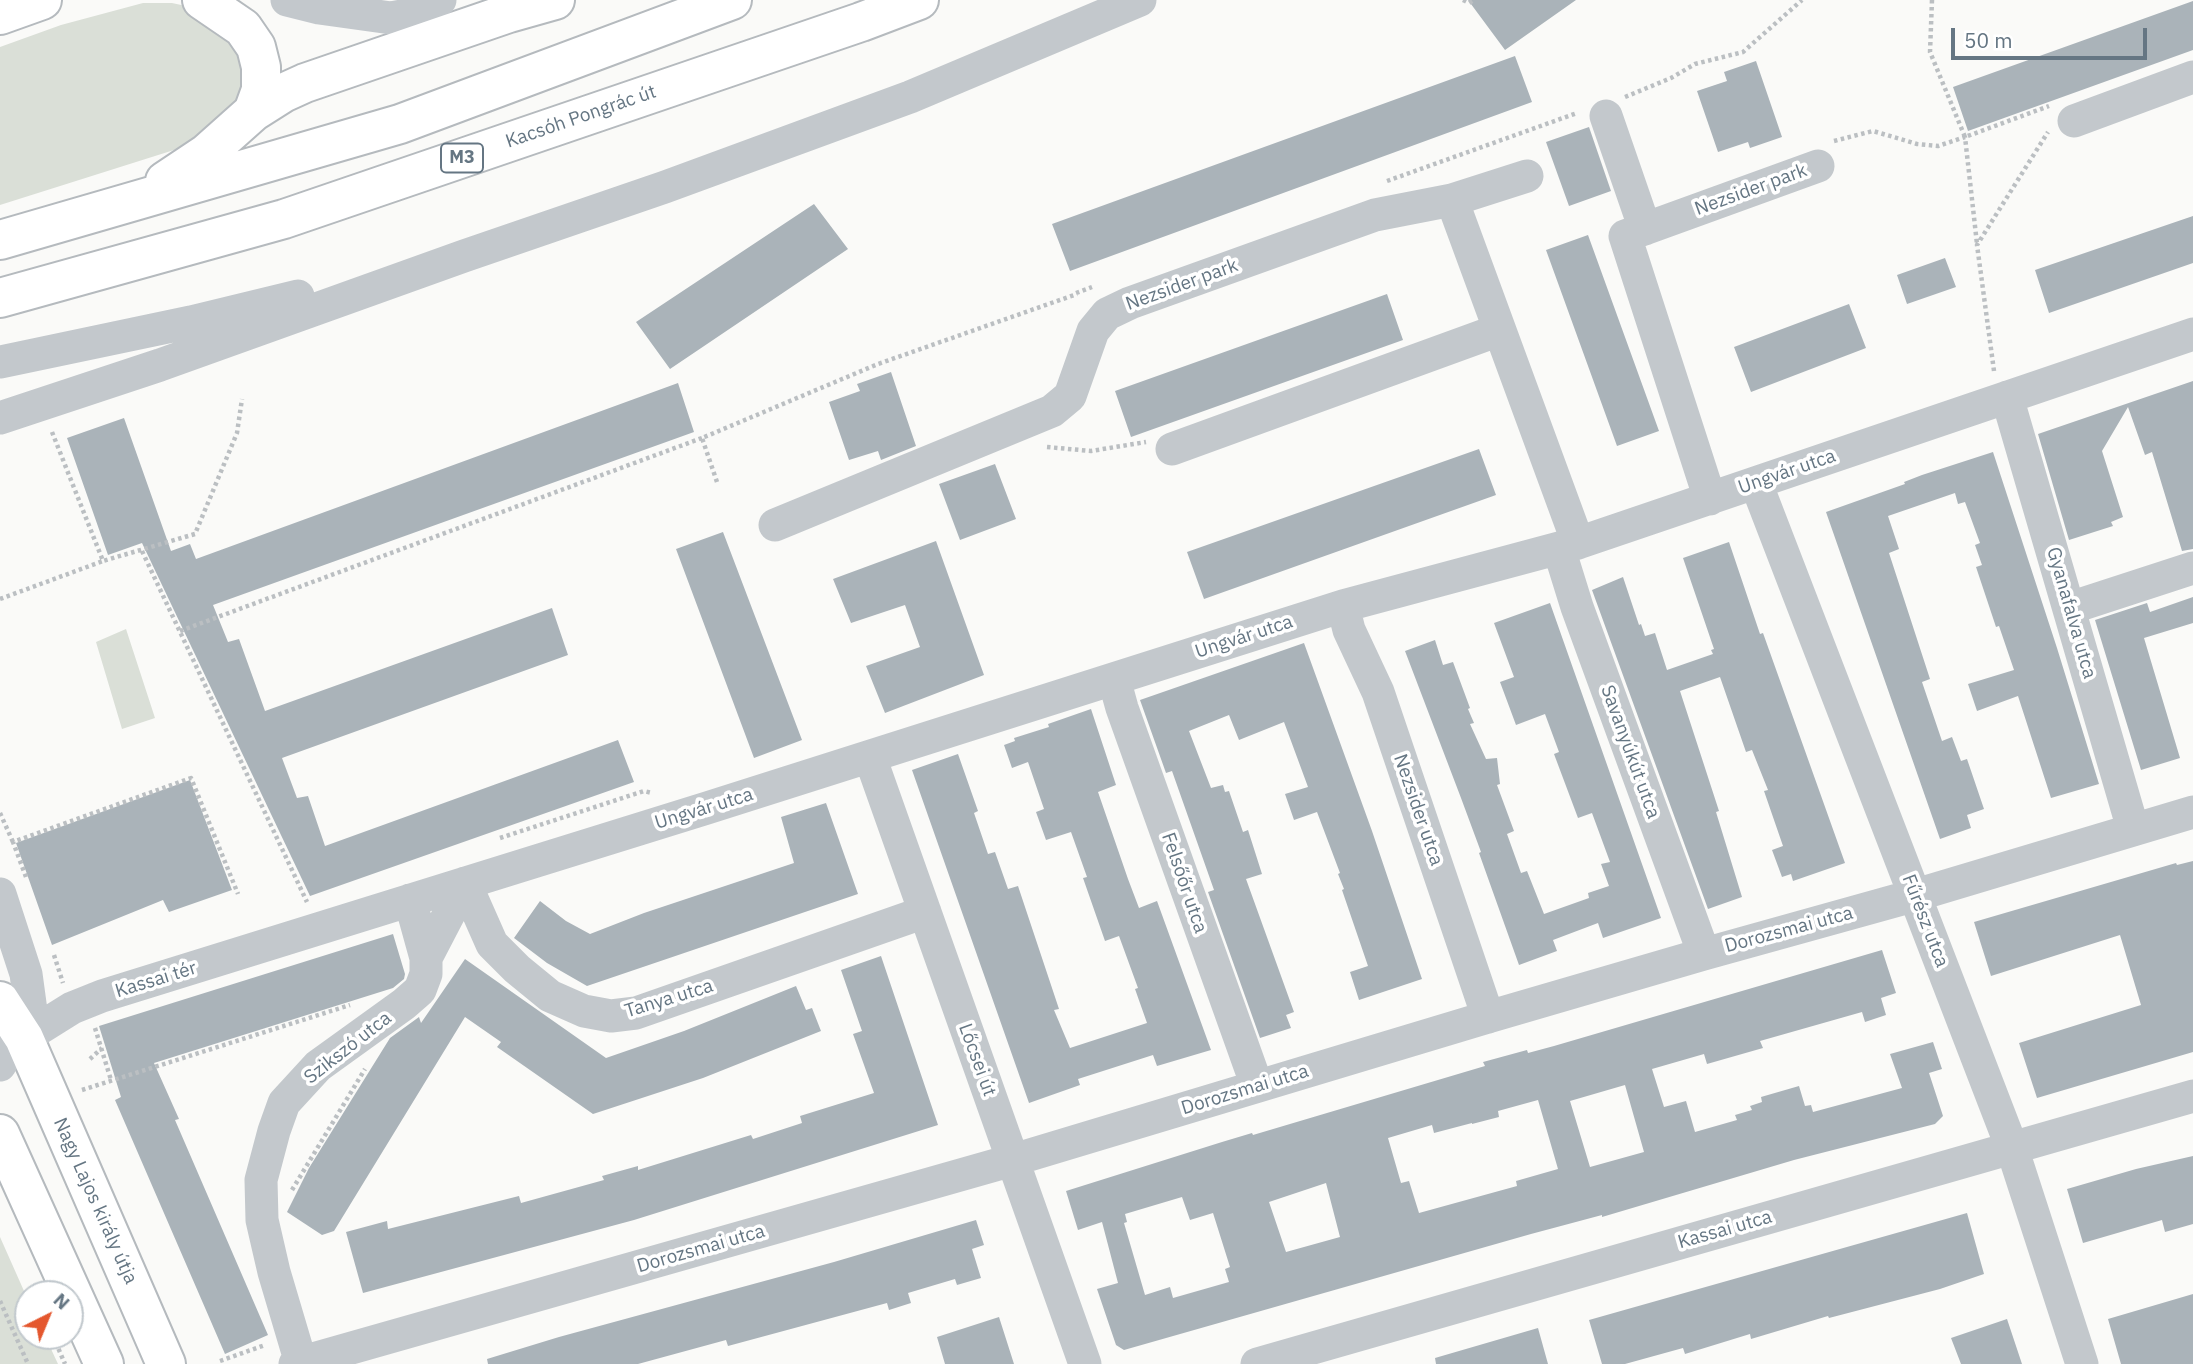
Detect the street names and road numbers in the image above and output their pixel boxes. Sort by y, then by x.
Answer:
street label: Kacsóh Pongrác út [503,81,659,153]
road number: M3 [441,144,483,173]
street label: Nezsider park [1692,159,1810,221]
street label: Nezsider park [1123,254,1241,316]
street label: Ungvár utca [1735,445,1839,499]
street label: Gyanafalva utca [2041,545,2101,681]
street label: Ungvár utca [1192,610,1296,664]
street label: Savanyúkút utca [1595,682,1665,822]
street label: Nezsider utca [1388,751,1448,869]
street label: Ungvár utca [652,783,756,835]
street label: Felsőőr utca [1156,830,1212,936]
street label: Fűrész utca [1897,871,1953,971]
street label: Dorozsmai utca [1722,902,1856,958]
street label: Kassai tér [113,957,199,1003]
street label: Tanya utca [622,975,716,1023]
street label: Szikszó utca [300,1007,396,1089]
street label: Lőcsei út [953,1020,1001,1100]
street label: Dorozsmai utca [1179,1060,1311,1120]
street label: Nagy Lajos király útja [48,1114,142,1288]
street label: Kassai utca [1675,1206,1775,1254]
street label: Dorozsmai utca [634,1220,768,1278]

